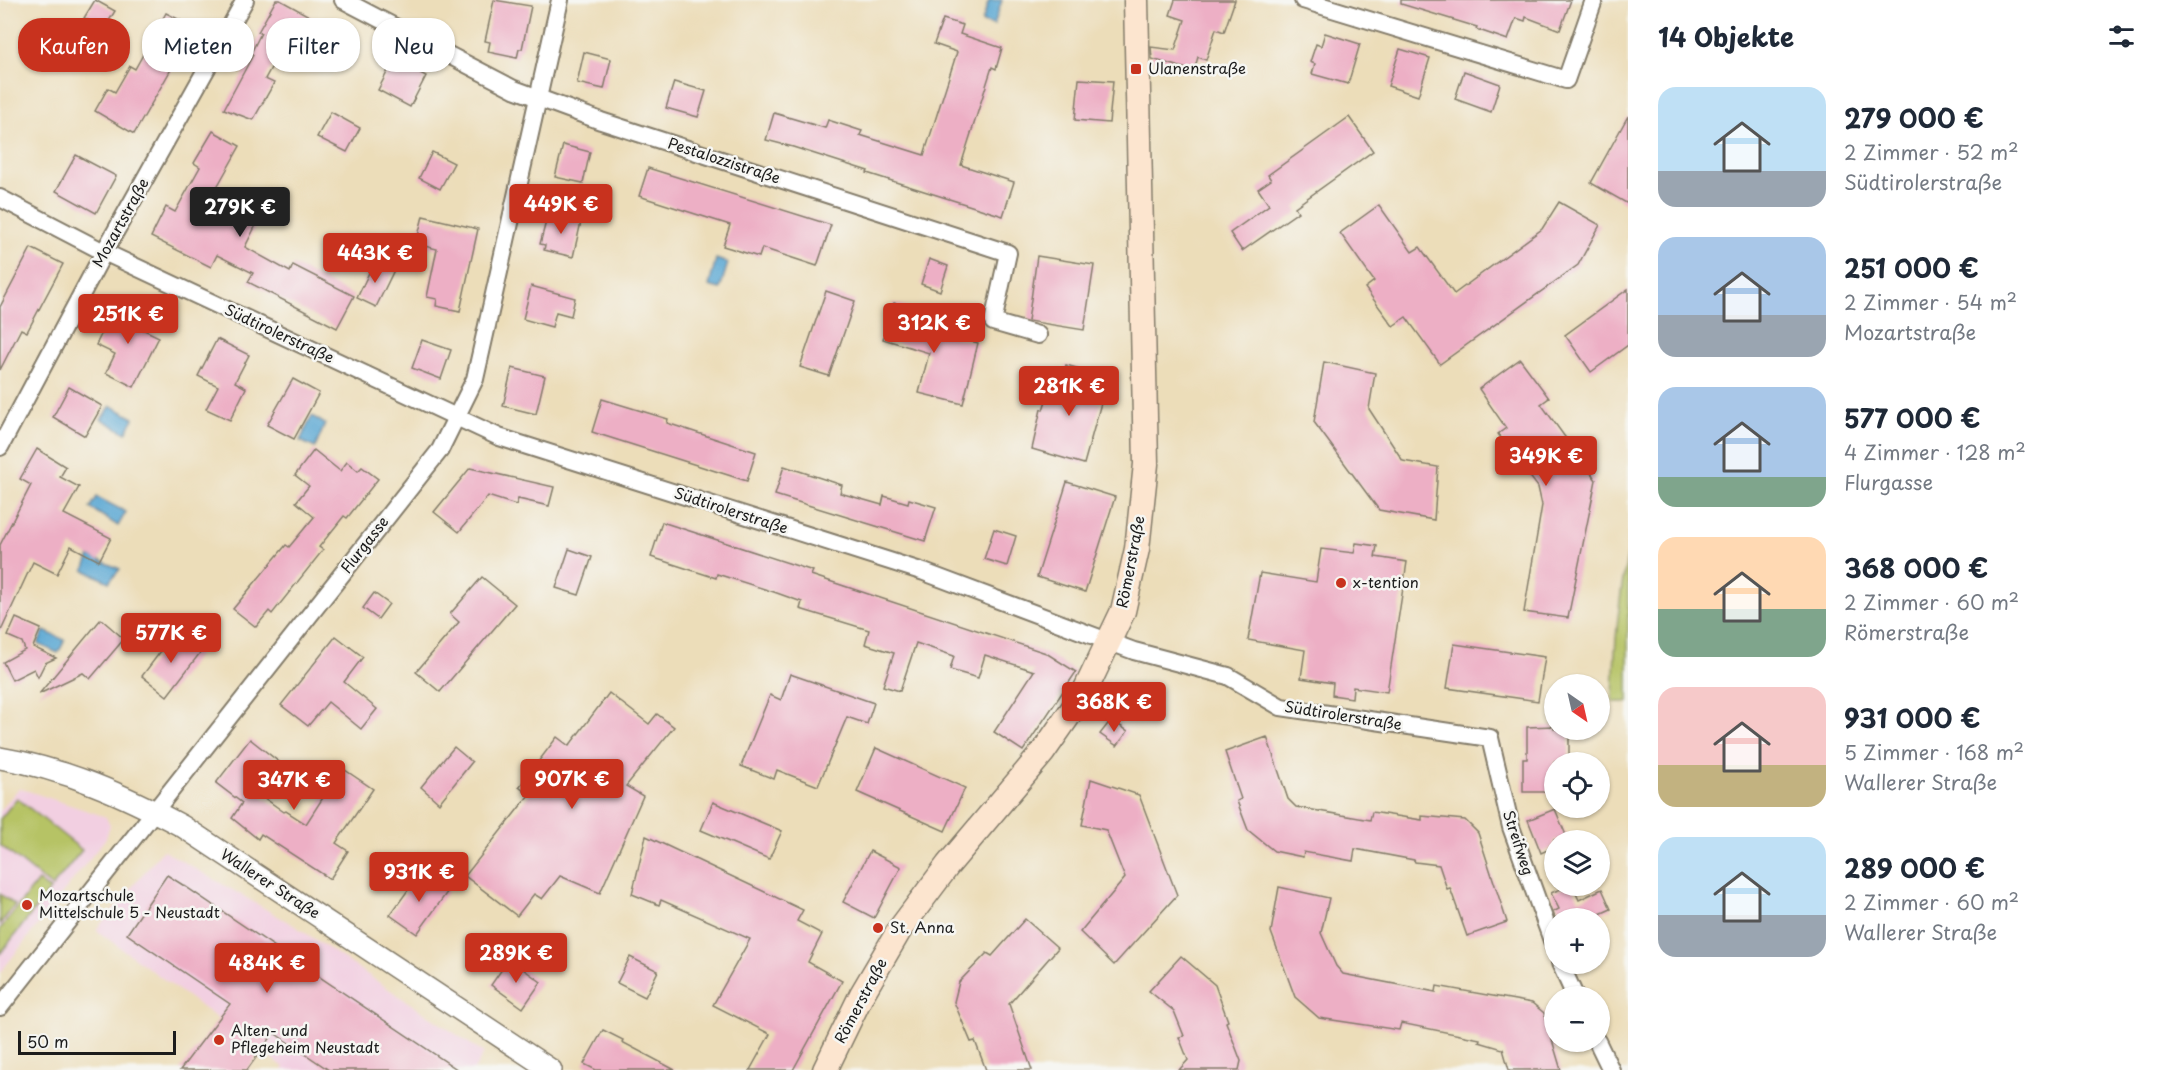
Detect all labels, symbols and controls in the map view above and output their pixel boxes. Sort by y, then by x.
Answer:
text: 14 Objekte [1658,17,1794,56]
chip: Kaufen [18,18,130,72]
chip: Mieten [142,18,254,72]
chip: Filter [266,18,360,72]
chip: Neu [372,18,455,72]
icon: filters [2105,20,2138,53]
place label: Ulanenstraße [1148,56,1246,79]
marker: Ulanenstraße [1129,62,1143,76]
text: 279 000 € [1844,98,1984,137]
icon: home [1706,111,1778,183]
street label: Pestalozzistraße [665,131,784,189]
text: 2 Zimmer · 52 m² [1844,137,2018,167]
text: Südtirolerstraße [1844,167,2002,197]
street label: Mozartstraße [86,173,154,271]
pin: 449K € [512,184,610,235]
pin: 279K € [191,187,289,238]
text: 449K € [523,188,599,218]
text: 279K € [204,191,276,221]
pin: 443K € [326,233,424,284]
text: 443K € [337,237,413,267]
text: 251 000 € [1844,248,1979,287]
icon: home [1706,261,1778,333]
text: 2 Zimmer · 54 m² [1844,287,2017,317]
pin: 251K € [79,294,177,345]
street label: Südtirolerstraße [221,297,338,368]
text: 251K € [92,298,164,328]
pin: 312K € [885,303,983,354]
text: 312K € [897,307,971,337]
text: Mozartstraße [1844,317,1976,347]
pin: 281K € [1020,366,1118,417]
text: 281K € [1033,370,1105,400]
text: 577 000 € [1844,398,1981,437]
icon: home [1706,411,1778,483]
pin: 349K € [1497,436,1595,487]
text: 4 Zimmer · 128 m² [1844,437,2026,467]
text: 349K € [1509,440,1583,470]
text: Flurgasse [1844,467,1933,497]
street label: Südtirolerstraße [672,480,791,539]
street label: Flurgasse [334,511,393,578]
street label: Römerstraße [1109,513,1150,610]
text: 368 000 € [1844,548,1988,587]
icon: home [1706,561,1778,633]
place label: x-tention [1353,570,1419,593]
marker: x-tention [1334,576,1348,590]
text: 2 Zimmer · 60 m² [1844,587,2019,617]
pin: 577K € [122,613,220,664]
text: 577K € [135,617,207,647]
text: Römerstraße [1844,617,1969,647]
north arrow [1544,674,1610,740]
map controls [1544,674,1610,1052]
pin: 368K € [1065,682,1163,733]
text: 368K € [1076,686,1152,716]
street label: Südtirolerstraße [1283,694,1404,735]
text: 931 000 € [1844,698,1980,737]
icon: home [1706,711,1778,783]
text: 5 Zimmer · 168 m² [1844,737,2024,767]
button: locate [1544,752,1610,818]
pin: 907K € [523,759,621,810]
pin: 347K € [245,760,343,811]
text: 907K € [534,763,610,793]
text: 347K € [257,764,331,794]
text: Wallerer Straße [1844,767,1997,797]
street label: Streifweg [1498,807,1541,878]
button: layers [1544,830,1610,896]
street label: Wallerer Straße [216,842,325,924]
text: 289 000 € [1844,848,1985,887]
pin: 931K € [370,852,468,903]
text: 931K € [383,856,455,886]
icon: home [1706,861,1778,933]
place label: Mozartschule Mittelschule 5 - Neustadt [39,883,220,923]
text: 2 Zimmer · 60 m² [1844,887,2019,917]
marker: Mozartschule Mittelschule 5 - Neustadt [20,898,34,912]
button: + [1544,908,1610,974]
place label: St. Anna [890,915,955,938]
text: Wallerer Straße [1844,917,1997,947]
marker: St. Anna [871,921,885,935]
pin: 289K € [467,933,565,984]
text: 289K € [479,937,553,967]
pin: 484K € [218,943,316,994]
text: 484K € [229,947,305,977]
street label: Römerstraße [828,953,892,1047]
button: − [1544,986,1610,1052]
place label: Alten- und Pflegeheim Neustadt [231,1018,380,1058]
scale bar [18,1028,176,1056]
text: 50 m [27,1029,68,1053]
marker: Alten- und Pflegeheim Neustadt [212,1033,226,1047]

